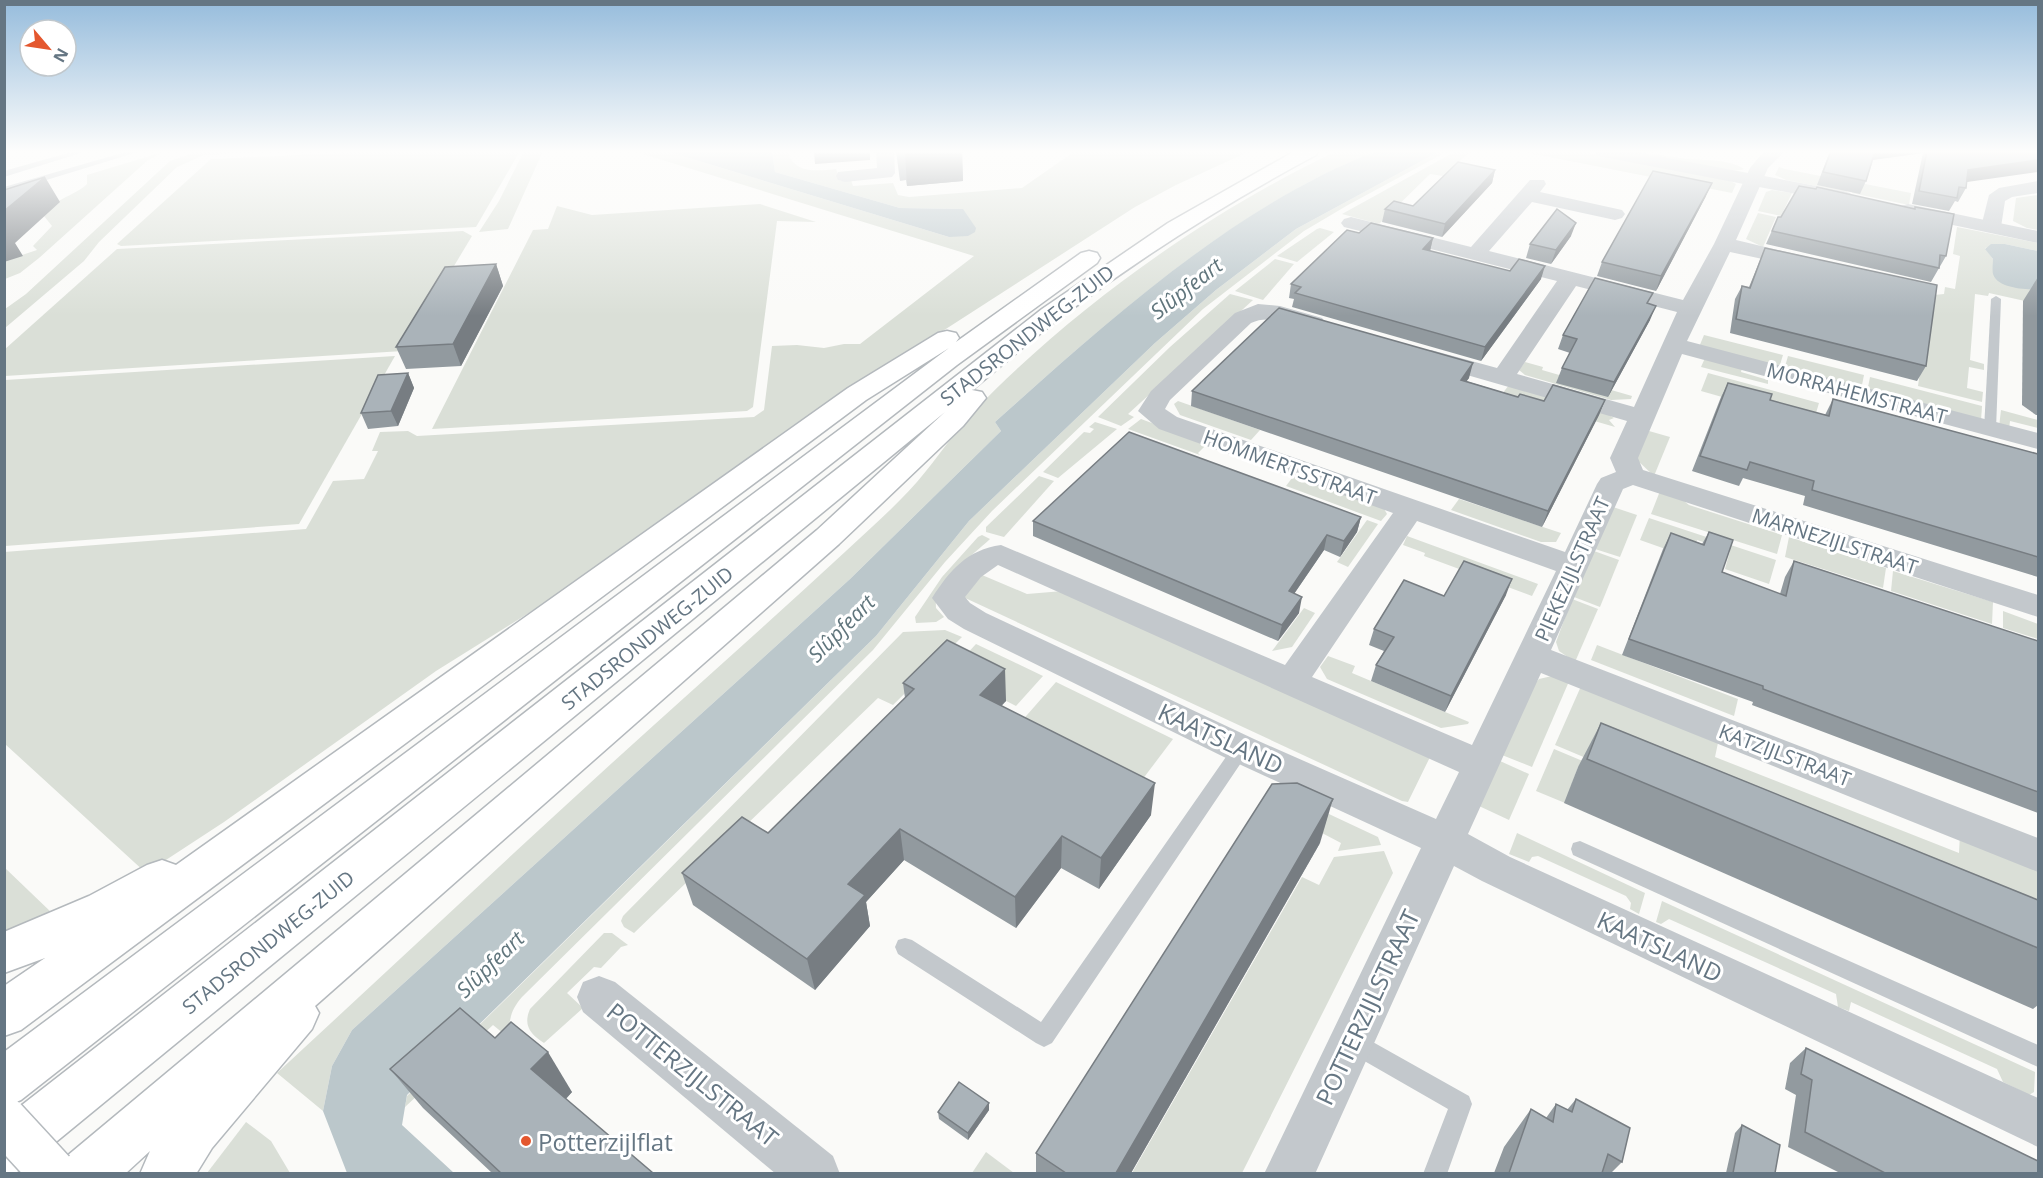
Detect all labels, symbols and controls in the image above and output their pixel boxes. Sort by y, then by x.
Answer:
north arrow [18,18,78,78]
text: N [48,44,74,66]
water label: Slûpfeart [1144,250,1229,325]
street label: STADSRONDWEG-ZUID [934,258,1120,412]
street label: MORRAHEMSTRAAT [1764,356,1950,430]
street label: HOMMERTSSTRAAT [1200,423,1380,511]
street label: PIEKEZIJLSTRAAT [1528,492,1616,646]
street label: MARNEZIJLSTRAAT [1749,501,1921,581]
street label: STADSRONDWEG-ZUID [555,560,739,716]
water label: Slûpfeart [801,588,881,668]
street label: KAATSLAND [1153,695,1289,781]
street label: KATZIJLSTRAAT [1715,717,1855,793]
street label: STADSRONDWEG-ZUID [176,864,360,1020]
street label: KAATSLAND [1592,903,1728,989]
street label: POTTERZIJLSTRAAT [1307,904,1427,1110]
water label: Slûpfeart [450,924,531,1003]
street label: POTTERZIJLSTRAAT [600,995,786,1153]
place label: Potterzijlflat [538,1125,673,1158]
marker: Potterzijlflat [519,1134,533,1148]

